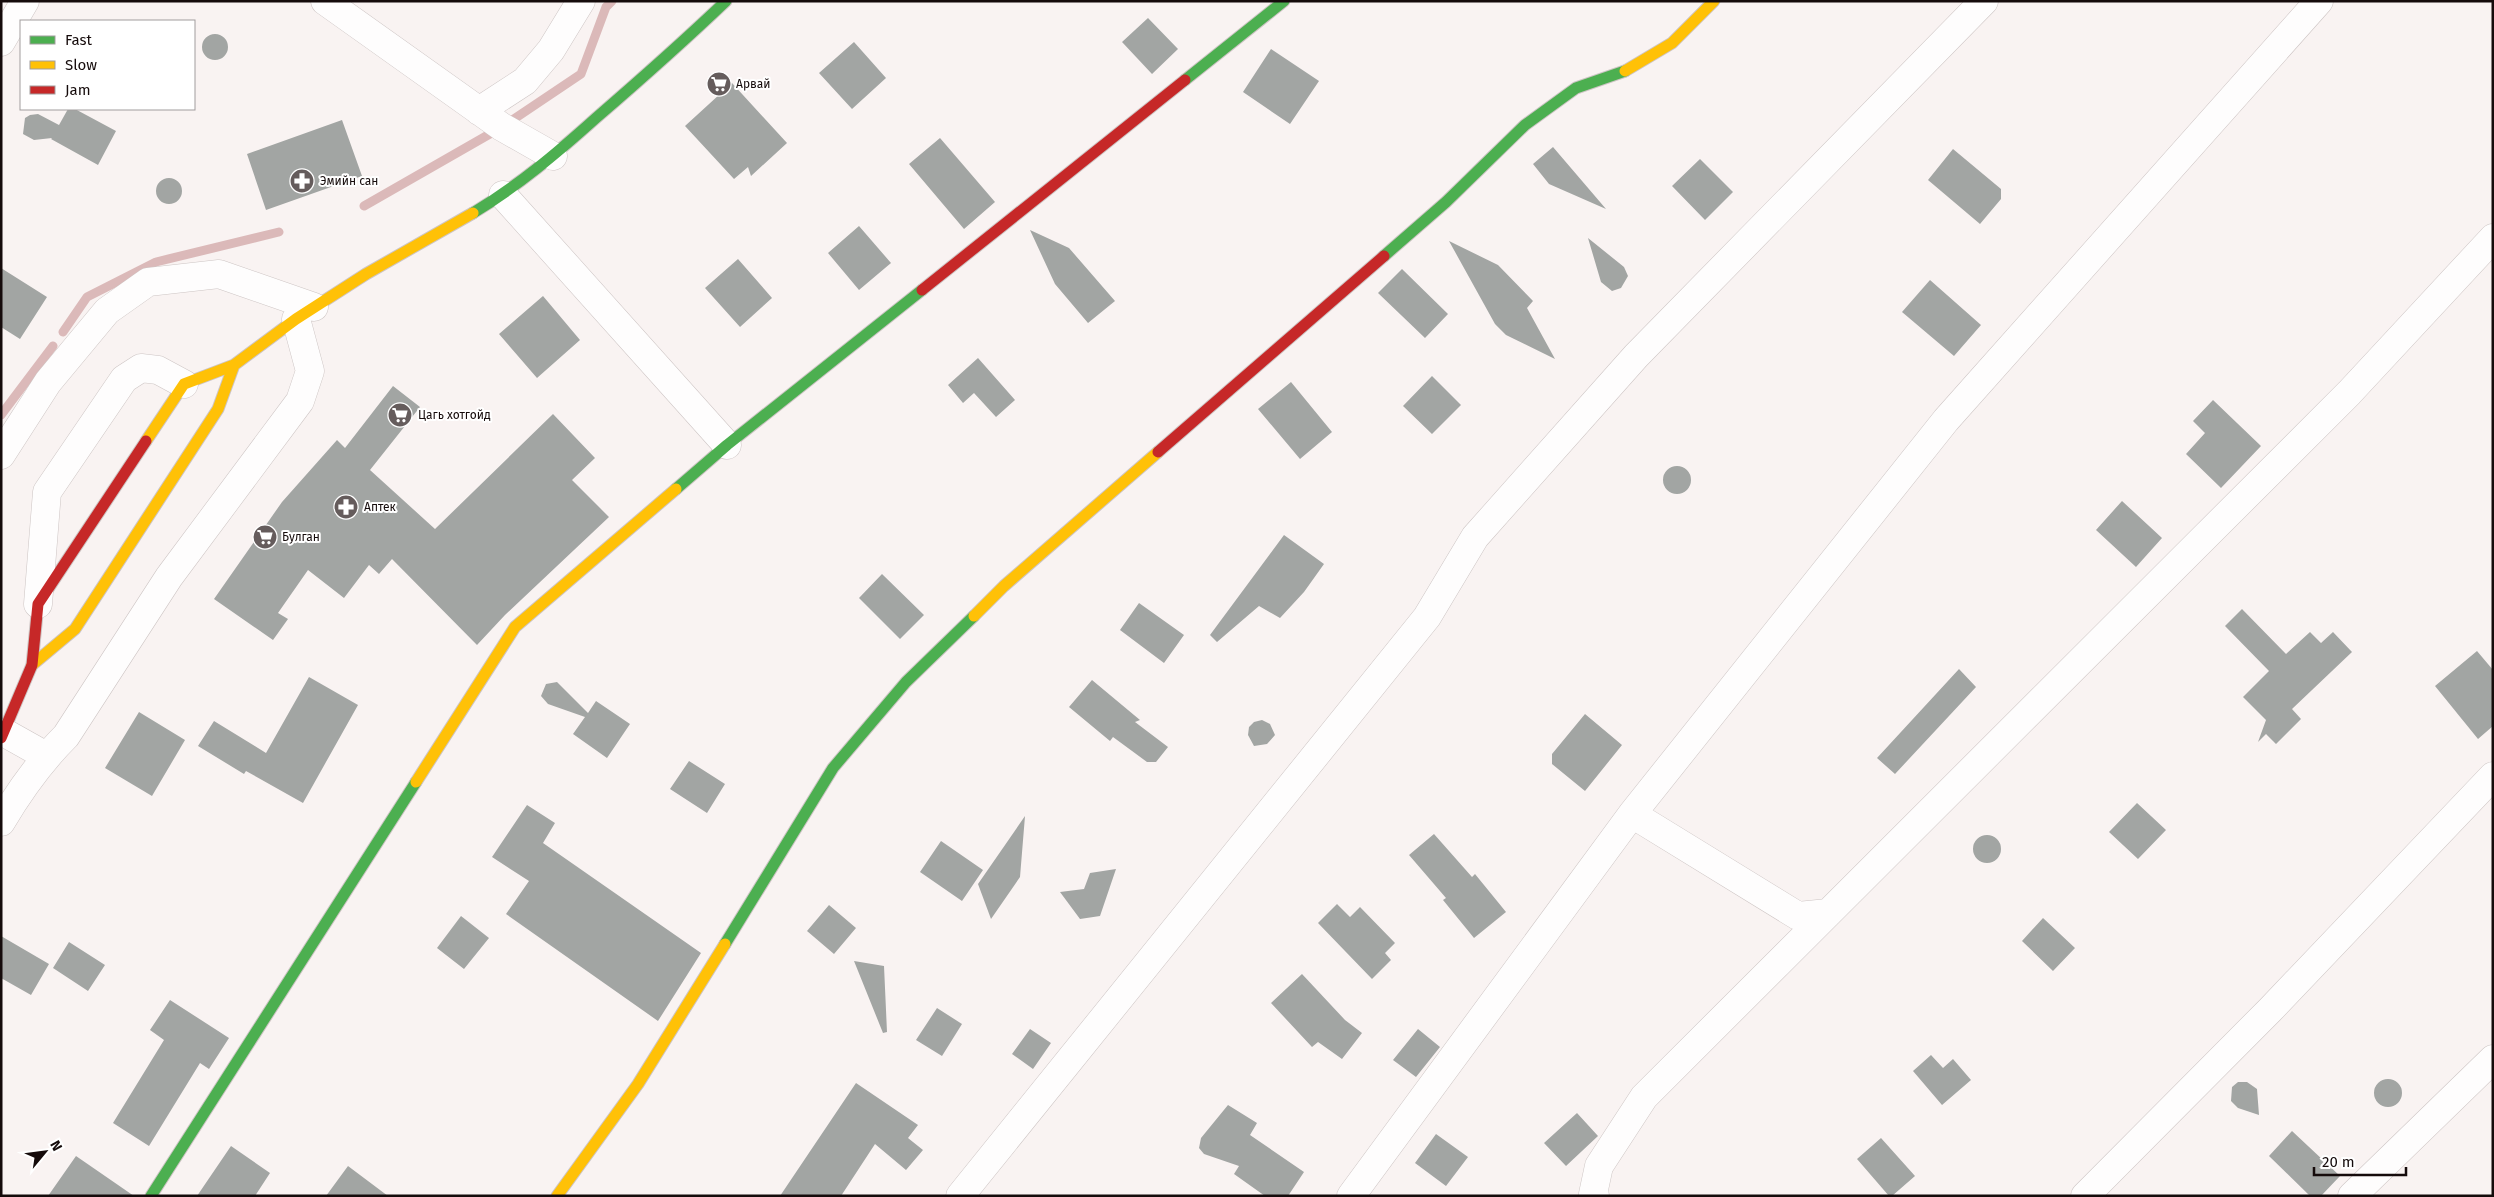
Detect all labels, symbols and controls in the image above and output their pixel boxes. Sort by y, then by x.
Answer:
legend [20,20,195,110]
text: Fast [65,31,92,49]
text: Slow [65,56,97,74]
supermarket icon: Арвай [706,71,732,97]
place label: Арвай [736,77,770,91]
text: Jam [65,81,91,99]
pharmacy icon: Эмийн сан [289,168,315,194]
place label: Эмийн сан [320,174,378,188]
supermarket icon: Цагь хотгойд [387,402,413,428]
place label: Цагь хотгойд [418,408,491,422]
pharmacy icon: Аптек [333,494,359,520]
place label: Аптек [364,500,397,514]
supermarket icon: Булган [252,524,278,550]
place label: Булган [282,530,320,544]
north arrow [20,1127,70,1177]
text: N [46,1138,66,1154]
scale bar [2314,1144,2406,1176]
text: 20 m [2322,1153,2355,1171]

